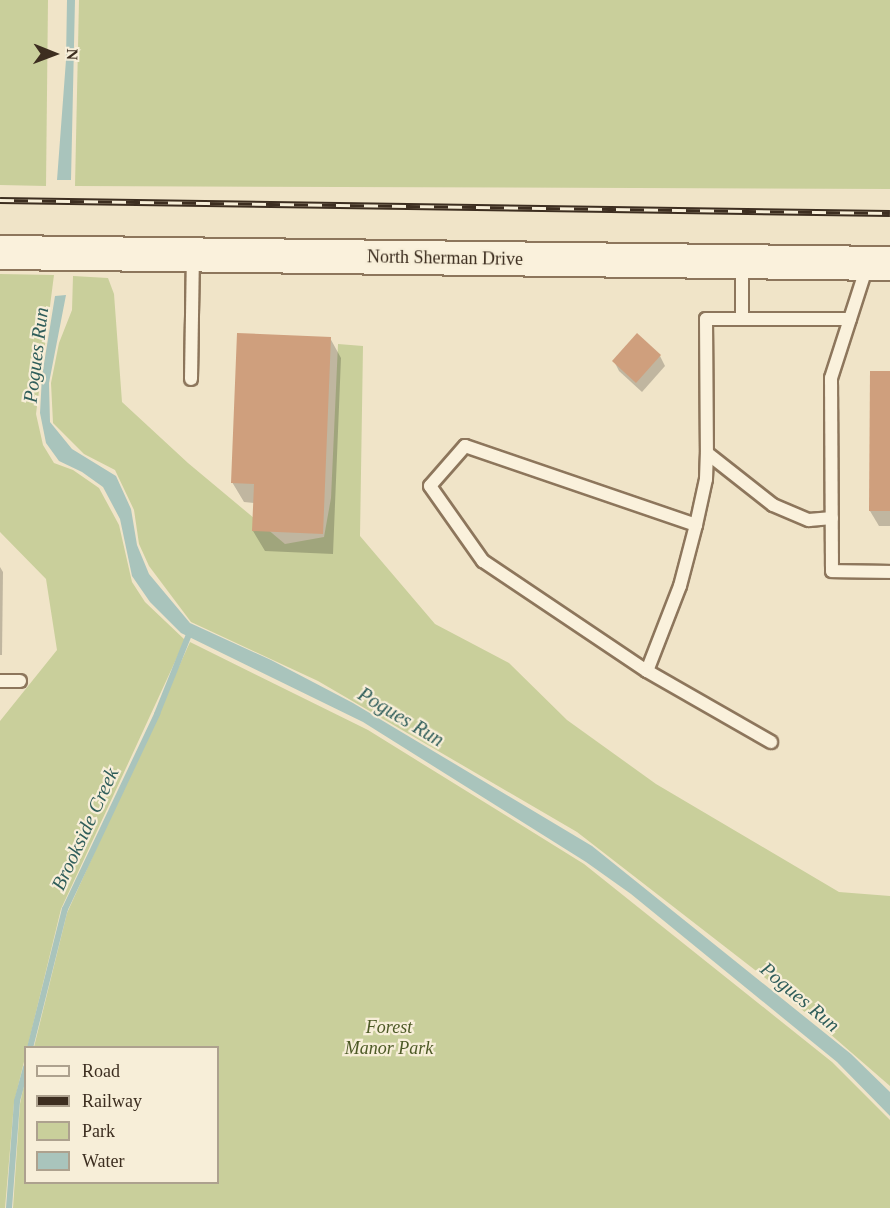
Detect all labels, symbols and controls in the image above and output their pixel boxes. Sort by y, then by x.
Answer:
north arrow [24,24,84,84]
text: N [64,48,81,60]
street label: North Sherman Drive [367,246,523,270]
water label: Pogues Run [18,306,54,404]
water label: Pogues Run [354,682,448,752]
water label: Brookside Creek [46,764,124,894]
water label: Pogues Run [755,957,845,1037]
park label: Forest Manor Park [345,1017,433,1060]
legend [24,1046,219,1184]
text: Road [82,1061,120,1081]
text: Railway [82,1091,142,1111]
text: Park [82,1121,115,1141]
text: Water [82,1151,125,1171]

